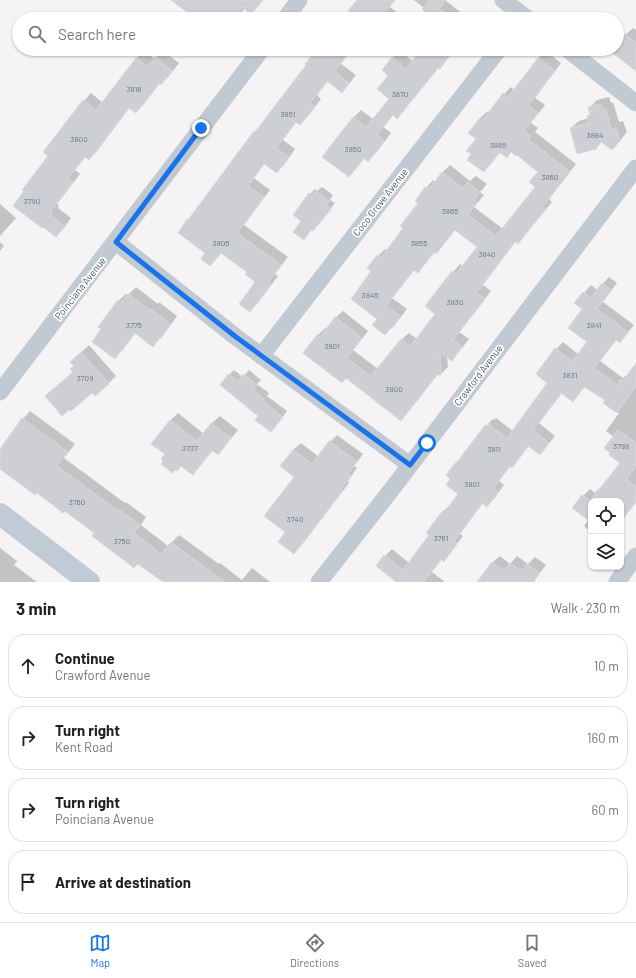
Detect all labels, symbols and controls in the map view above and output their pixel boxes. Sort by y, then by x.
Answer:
search box [12,12,624,56]
icon: search [26,23,48,45]
text: Search here [58,25,136,43]
house number: 3818 [126,84,142,94]
house number: 3870 [392,89,408,99]
house number: 3851 [281,109,296,119]
route end [192,119,210,137]
house number: 3884 [587,130,603,140]
house number: 3800 [70,134,88,144]
house number: 3885 [490,140,506,150]
house number: 3850 [345,144,361,154]
street label: Coco Grove Avenue [350,166,410,238]
house number: 3860 [542,172,558,182]
house number: 3790 [24,196,40,206]
house number: 3865 [442,206,458,216]
house number: 3805 [213,238,229,248]
house number: 3855 [411,238,427,248]
house number: 3840 [478,249,496,259]
street label: Poinciana Avenue [52,254,108,322]
house number: 3845 [362,290,378,300]
house number: 3830 [447,297,463,307]
house number: 3775 [126,320,142,330]
house number: 3841 [587,320,602,330]
house number: 3801 [324,341,340,351]
street label: Crawford Avenue [451,342,505,408]
house number: 3831 [562,370,578,380]
house number: 3709 [77,373,93,383]
house number: 3800 [385,384,403,394]
route start [418,434,436,452]
house number: 3798 [613,441,629,451]
house number: 3737 [182,443,198,453]
house number: 3811 [487,444,501,454]
house number: 3801 [464,479,480,489]
house number: 3760 [69,497,85,507]
map controls [588,498,624,570]
button: locate [588,498,624,534]
house number: 3740 [287,514,303,524]
house number: 3761 [434,533,449,543]
button: layers [588,534,624,570]
house number: 3750 [114,536,130,546]
text: 3 min [16,598,56,618]
text: Walk · 230 m [551,600,620,616]
text: Continue [55,649,115,667]
icon: ahead [17,655,39,677]
text: 10 m [594,658,619,674]
text: Crawford Avenue [55,667,150,683]
text: Turn right [55,721,120,739]
icon: right [17,727,39,749]
text: 160 m [587,730,619,746]
text: Kent Road [55,739,113,755]
text: Turn right [55,793,120,811]
icon: right [17,799,39,821]
text: 60 m [592,802,619,818]
text: Poinciana Avenue [55,811,154,827]
icon: arrive [17,871,39,893]
text: Arrive at destination [55,873,191,891]
tab: Map [89,932,111,969]
tab: Directions [290,932,339,969]
tab: Saved [518,932,547,969]

